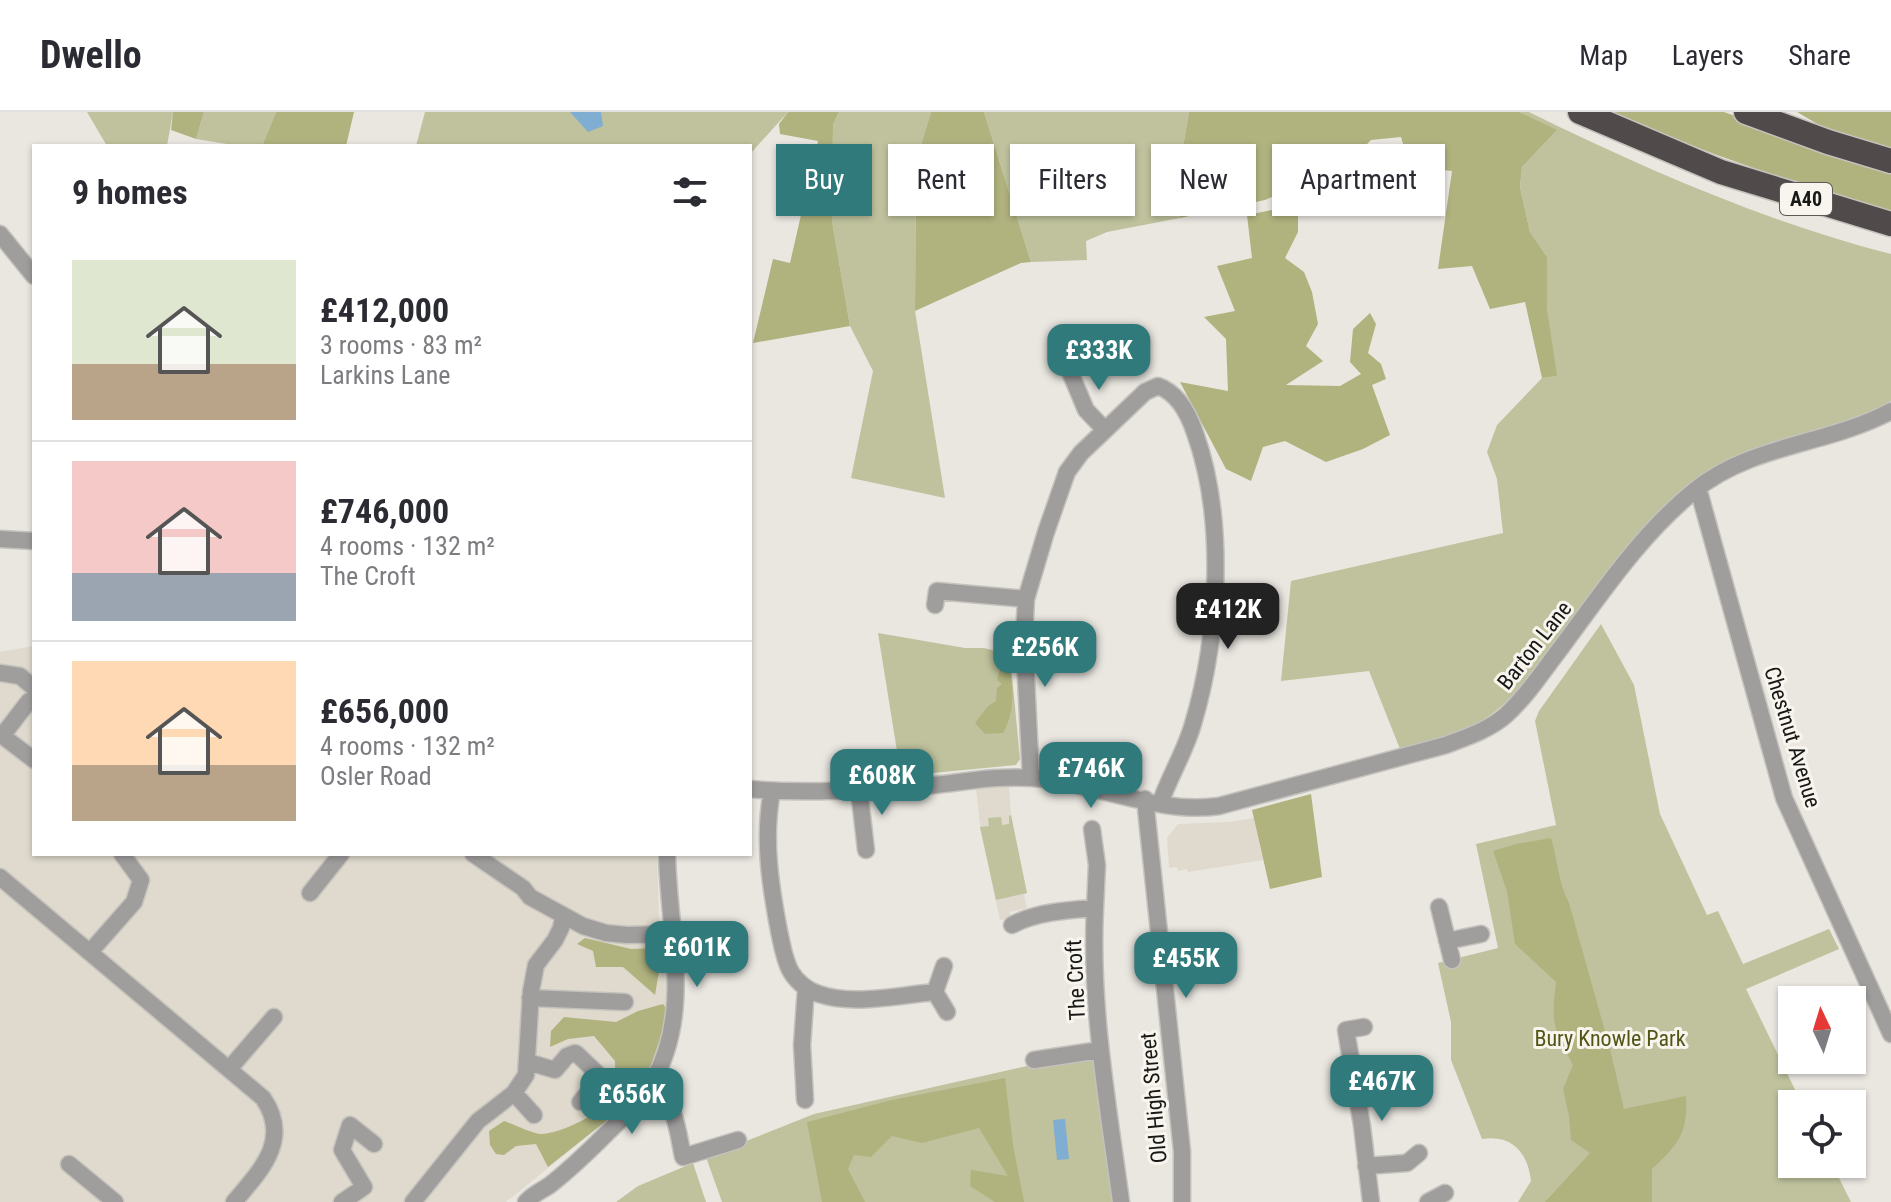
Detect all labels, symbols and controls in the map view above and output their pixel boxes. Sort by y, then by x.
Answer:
text: Dwello [40,33,142,77]
text: Map [1579,39,1628,72]
text: Layers [1672,39,1744,72]
text: Share [1788,39,1851,72]
chip: Buy [776,144,872,216]
chip: Rent [888,144,994,216]
chip: Filters [1010,144,1135,216]
chip: New [1151,144,1256,216]
chip: Apartment [1272,144,1445,216]
icon: filters [668,170,712,214]
text: 9 homes [72,172,188,212]
road number: A40 [1780,183,1832,215]
text: £412,000 [320,290,449,330]
icon: home [136,292,232,388]
pin: £333K [1043,324,1155,392]
text: 3 rooms · 83 m² [320,330,482,360]
text: £333K [1065,335,1133,365]
text: Larkins Lane [320,360,450,390]
text: £746,000 [320,491,449,531]
icon: home [136,493,232,589]
text: 4 rooms · 132 m² [320,531,495,561]
text: The Croft [320,561,416,591]
pin: £412K [1172,583,1284,651]
text: £412K [1194,594,1262,624]
street label: Barton Lane [1492,596,1577,694]
pin: £256K [989,621,1101,689]
text: £256K [1011,632,1079,662]
street label: Chestnut Avenue [1759,664,1826,811]
text: £656,000 [320,691,449,731]
icon: home [136,693,232,789]
text: 4 rooms · 132 m² [320,731,495,761]
pin: £746K [1035,742,1147,810]
pin: £608K [826,749,938,817]
text: £746K [1057,753,1125,783]
text: £608K [848,760,916,790]
text: Osler Road [320,761,432,791]
pin: £601K [641,921,753,989]
text: £601K [663,932,731,962]
pin: £455K [1130,932,1242,1000]
street label: The Croft [1061,939,1090,1021]
text: £455K [1152,943,1220,973]
north arrow [1778,986,1866,1074]
map controls [1778,986,1866,1178]
park label: Bury Knowle Park [1534,1026,1686,1051]
street label: Old High Street [1135,1032,1172,1164]
pin: £467K [1326,1055,1438,1123]
text: £467K [1348,1066,1416,1096]
pin: £656K [576,1068,688,1136]
text: £656K [598,1079,666,1109]
button: locate [1778,1090,1866,1178]

